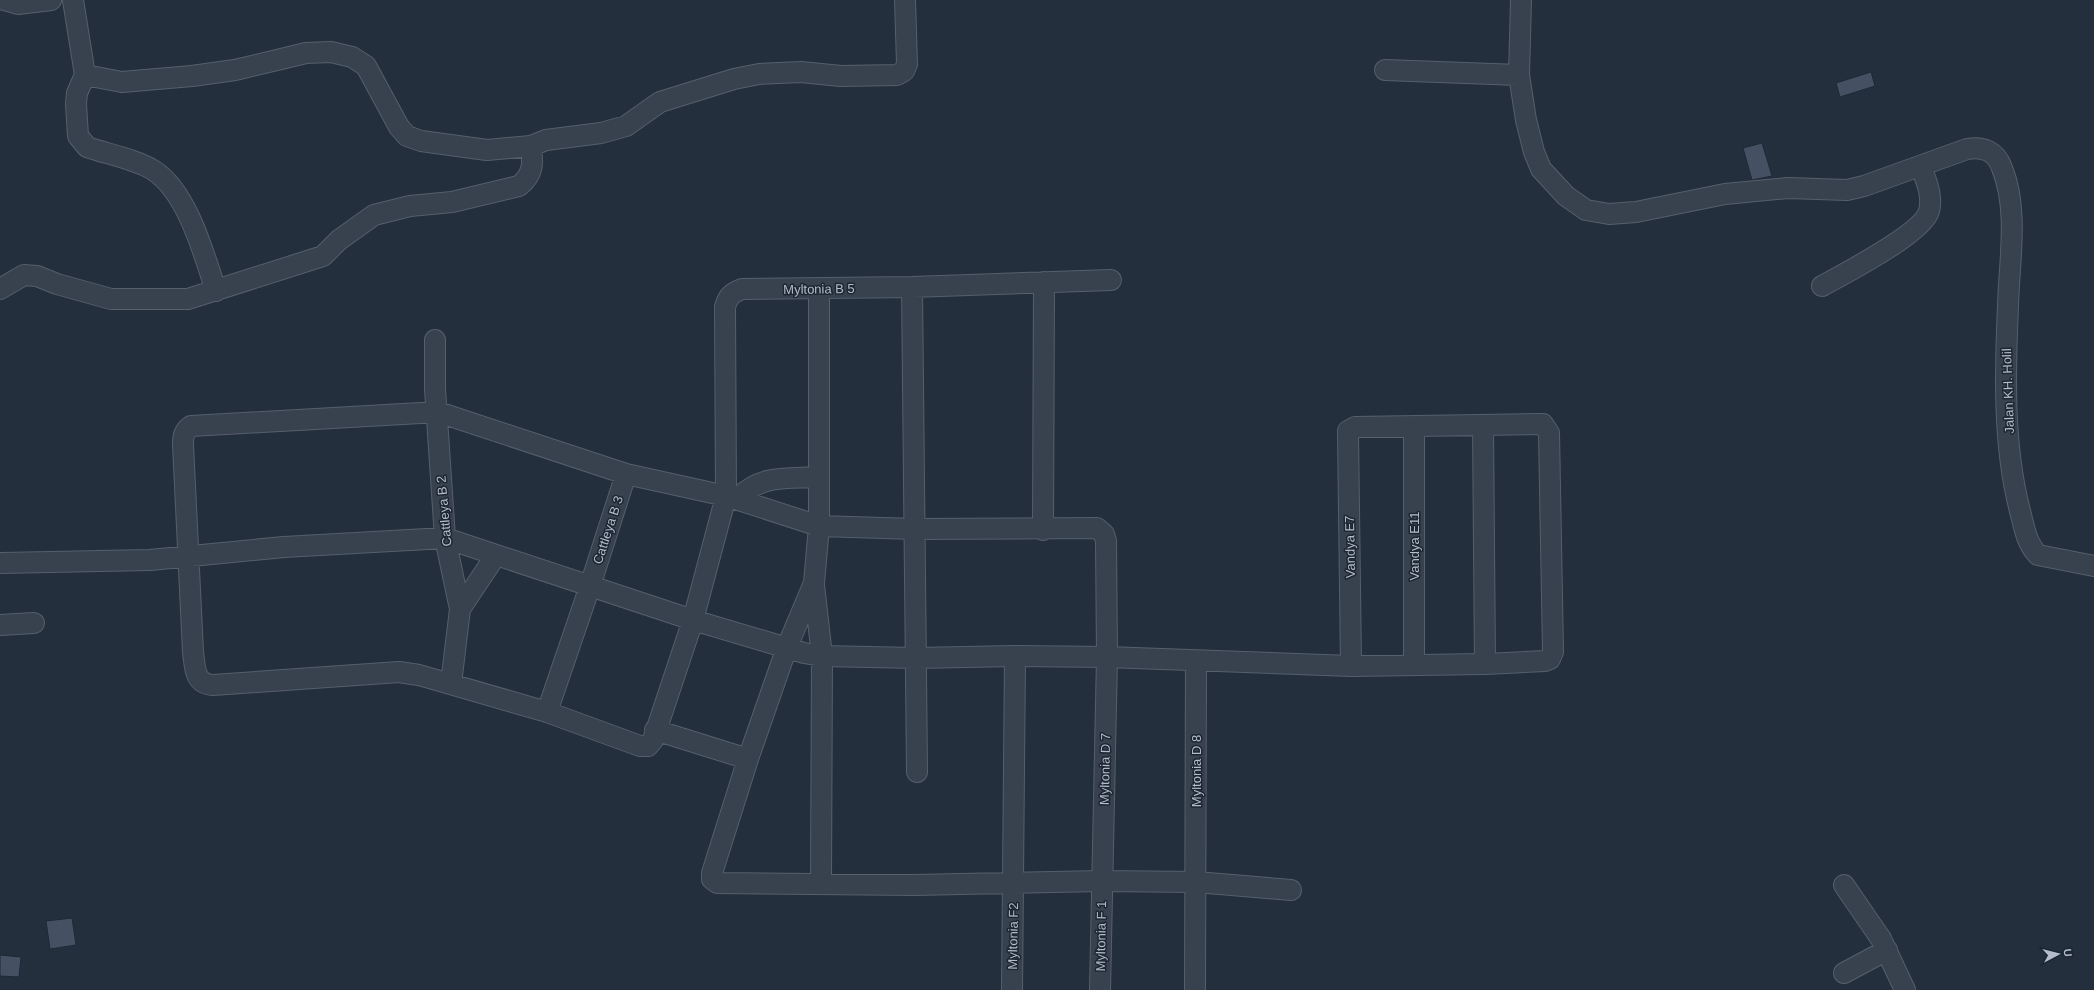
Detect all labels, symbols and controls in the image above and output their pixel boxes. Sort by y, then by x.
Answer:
street label: Myltonia B 5 [783,281,855,297]
street label: Jalan KH. Holil [1999,348,2017,434]
street label: Cattleya B 2 [433,475,455,547]
street label: Cattleya B 3 [590,494,626,566]
street label: Vandya E11 [1407,512,1422,580]
street label: Vandya E7 [1342,516,1358,578]
street label: Myltonia D 7 [1097,733,1113,805]
street label: Myltonia D 8 [1189,735,1204,807]
street label: Myltonia F 1 [1093,900,1109,972]
street label: Myltonia F2 [1005,902,1021,970]
north arrow [2038,934,2078,974]
text: U [2061,948,2074,958]

